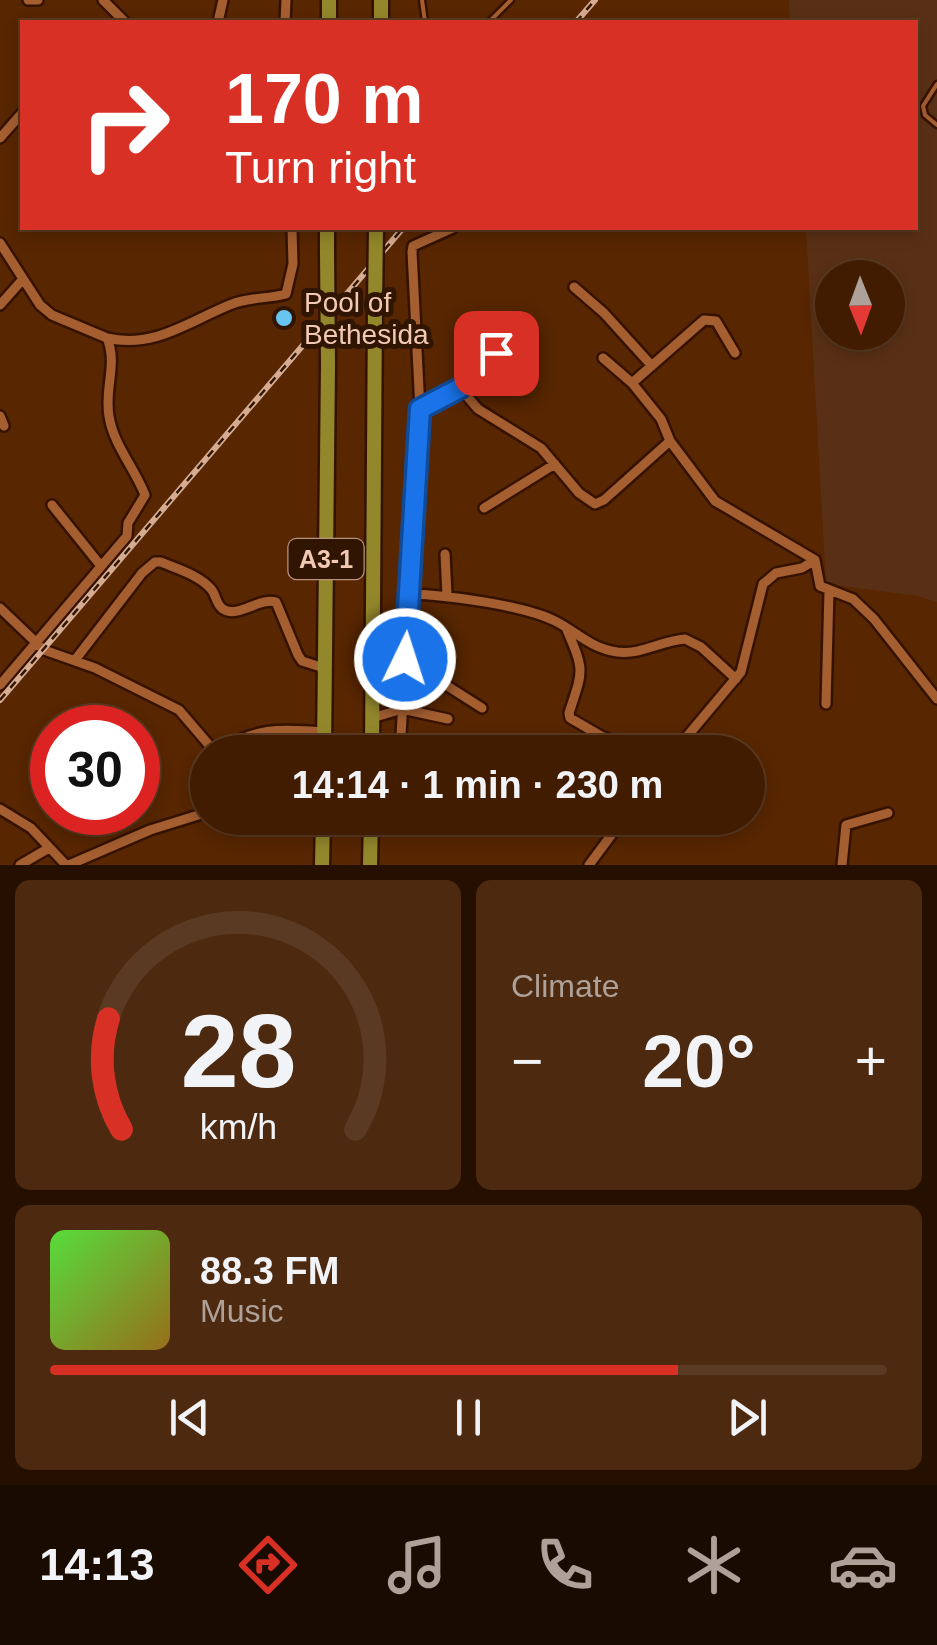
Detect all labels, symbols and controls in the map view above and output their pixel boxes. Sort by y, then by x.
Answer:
icon: right [60,60,190,190]
text: 170 m [225,60,423,138]
text: Turn right [225,142,416,193]
north arrow [815,260,905,350]
map controls [815,260,905,350]
place label: Pool of Bethesida [304,287,429,350]
marker: Pool of Bethesida [273,307,295,329]
pin [454,311,539,396]
icon: arrive [469,326,524,381]
road number: A3-1 [288,539,364,579]
position arrow [353,607,457,711]
speed limit sign: 30 [30,705,160,835]
text: 14:14 · 1 min · 230 m [292,764,663,806]
text: Climate [511,968,619,1004]
text: 28 [180,993,296,1109]
text: 20° [642,1019,756,1103]
text: − [511,1030,543,1092]
text: + [855,1030,887,1092]
text: km/h [199,1107,277,1147]
text: 88.3 FM [200,1250,339,1292]
text: Music [200,1293,284,1329]
icon: previous [162,1390,217,1445]
icon: pause [441,1390,496,1445]
icon: next [720,1390,775,1445]
icon: directions [233,1530,303,1600]
icon: music [382,1530,452,1600]
icon: phone [530,1530,600,1600]
icon: climate [679,1530,749,1600]
icon: car [828,1530,898,1600]
text: 14:13 [39,1539,154,1590]

